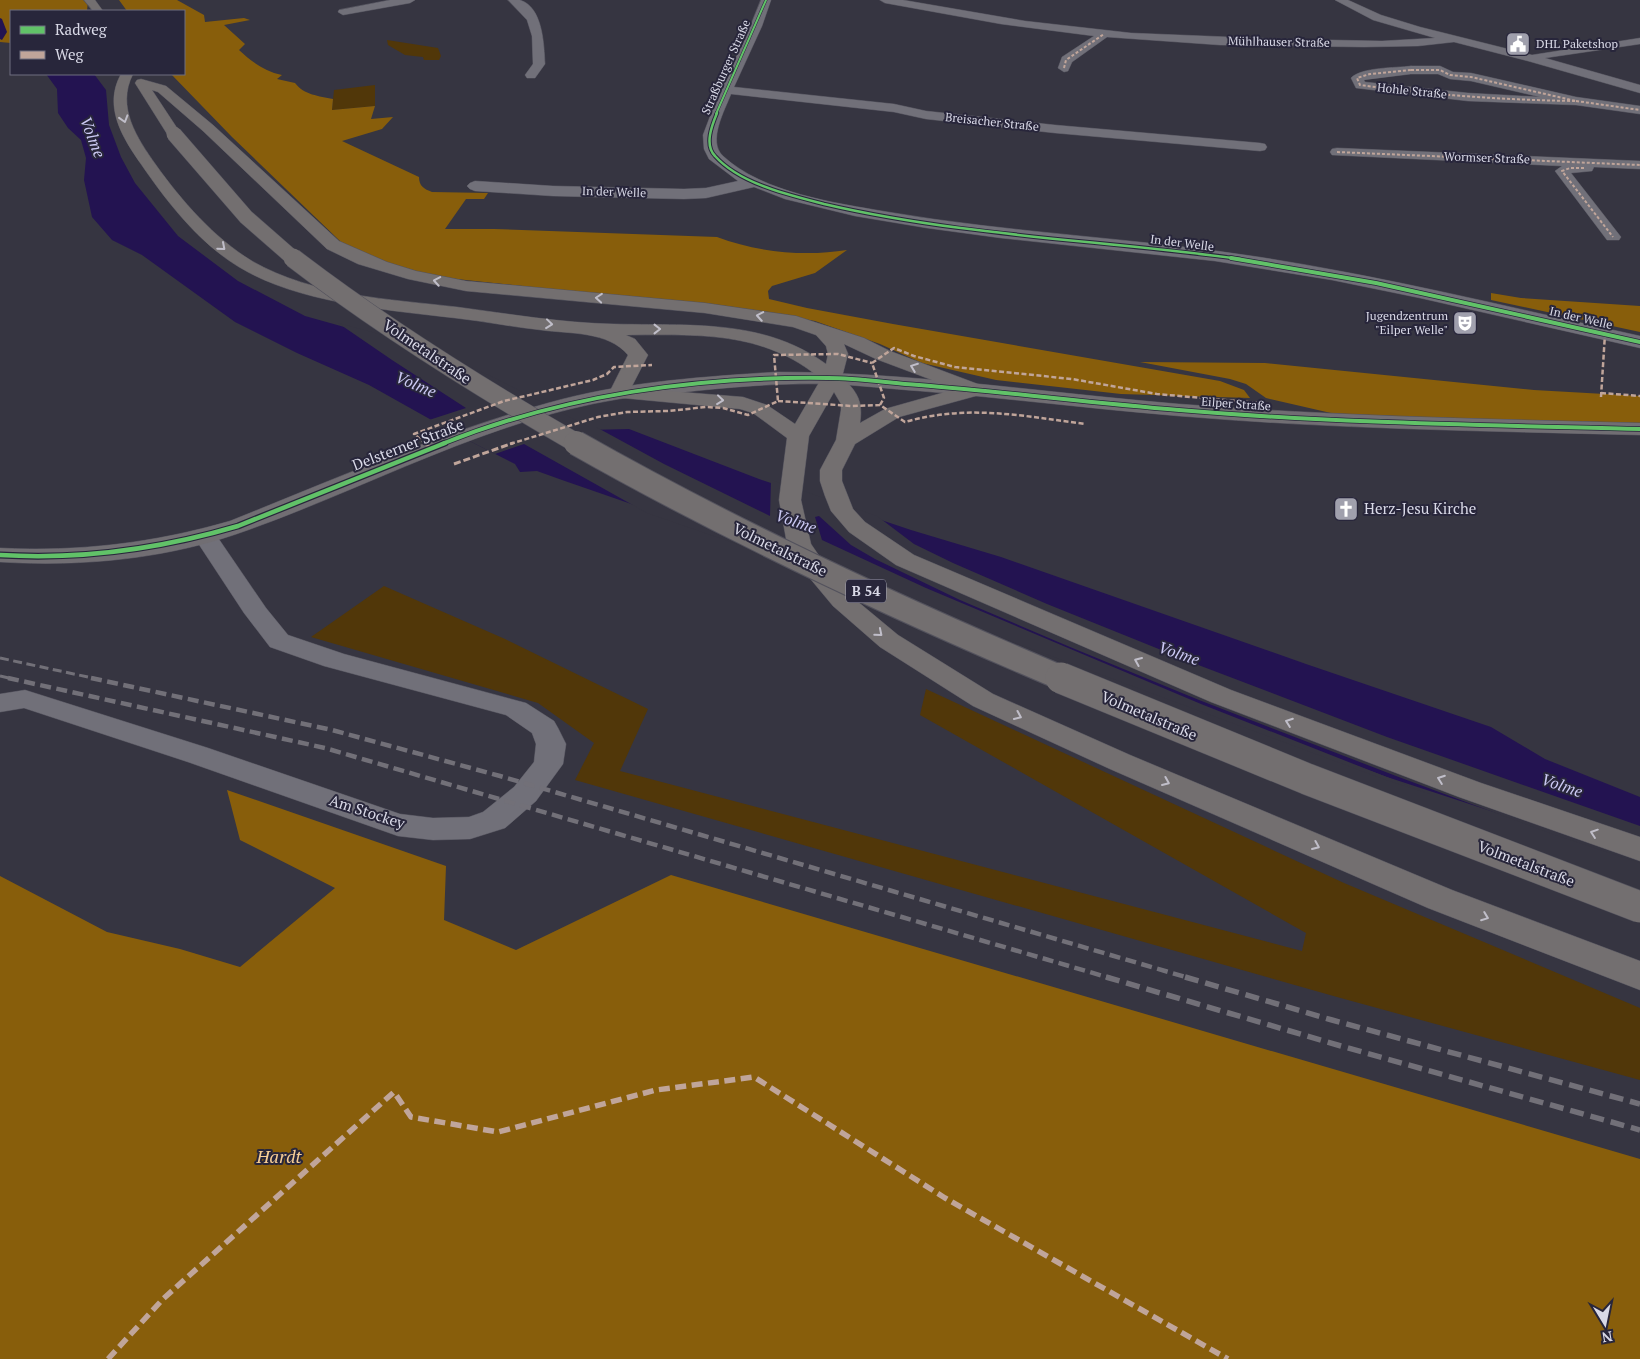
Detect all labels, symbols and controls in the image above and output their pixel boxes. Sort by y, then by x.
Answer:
legend [10,10,185,75]
street label: Straßburger Straße [698,17,753,117]
text: Radweg [55,19,108,39]
public building icon: DHL Paketshop [1505,31,1531,57]
street label: Mühlhauser Straße [1228,33,1330,50]
place label: DHL Paketshop [1536,36,1618,51]
text: Weg [55,44,85,64]
street label: Hohle Straße [1376,79,1448,102]
street label: Breisacher Straße [944,109,1040,134]
water label: Volme [75,113,111,161]
one-way arrow [119,115,129,123]
street label: Wormser Straße [1444,149,1530,166]
street label: In der Welle [582,183,646,200]
street label: In der Welle [1149,231,1215,254]
one-way arrow [217,241,226,250]
one-way arrow [433,277,442,287]
one-way arrow [594,293,602,304]
street label: In der Welle [1548,303,1614,332]
place label: Jugendzentrum "Eilper Welle" [1366,308,1449,337]
theatre icon: Jugendzentrum "Eilper Welle" [1452,310,1478,336]
one-way arrow [756,311,765,321]
street label: Volmetalstraße [380,316,474,388]
one-way arrow [545,319,553,330]
one-way arrow [654,324,662,334]
one-way arrow [910,363,919,373]
water label: Volme [393,367,439,401]
one-way arrow [716,394,724,405]
street label: Eilper Straße [1201,394,1271,413]
street label: Delsterner Straße [349,414,466,475]
church icon: Herz-Jesu Kirche [1333,496,1359,522]
place label: Herz-Jesu Kirche [1364,498,1476,518]
water label: Volme [772,504,820,538]
street label: Volmetalstraße [730,518,831,581]
road number: B 54 [846,580,886,602]
one-way arrow [873,627,882,635]
water label: Volme [1155,636,1203,670]
one-way arrow [1134,656,1143,667]
street label: Volmetalstraße [1098,686,1200,744]
one-way arrow [1013,710,1022,720]
one-way arrow [1285,718,1293,728]
water label: Volme [1538,768,1586,802]
one-way arrow [1437,774,1446,785]
one-way arrow [1161,776,1170,787]
street label: Am Stockey [327,789,408,833]
one-way arrow [1590,829,1599,839]
street label: Volmetalstraße [1475,835,1578,891]
one-way arrow [1311,840,1320,851]
one-way arrow [1481,911,1489,921]
park label: Hardt [255,1144,303,1168]
north arrow [1580,1299,1630,1349]
text: N [1600,1327,1614,1348]

